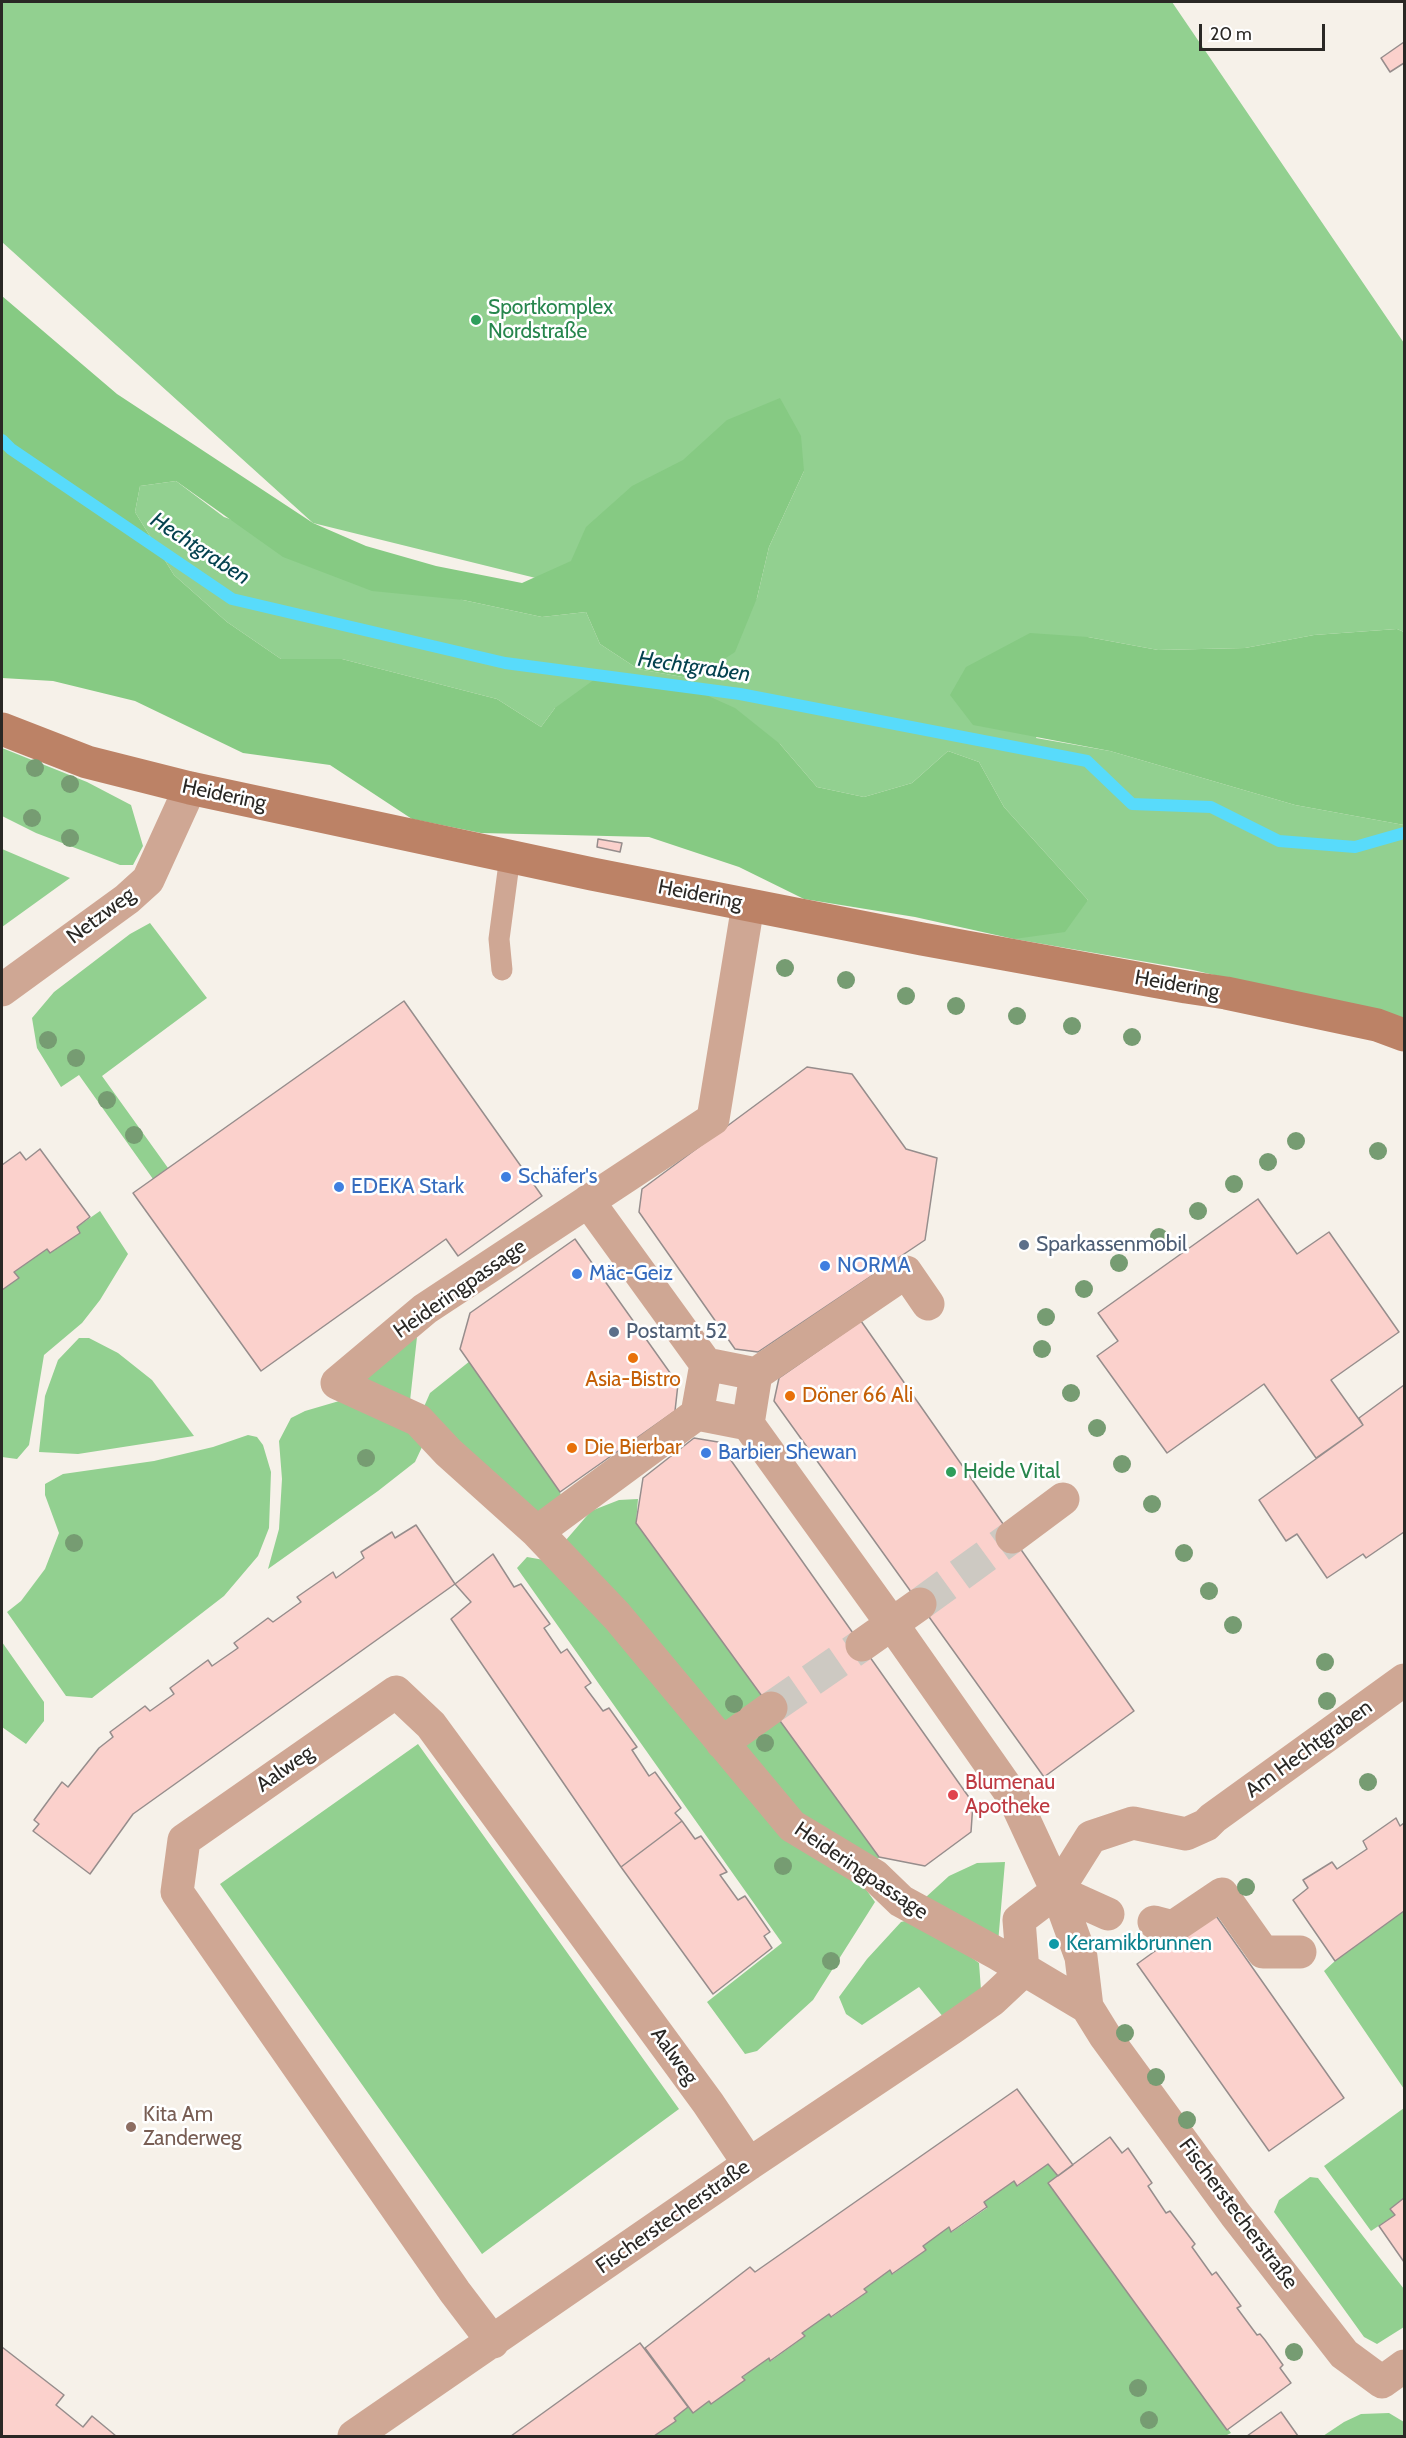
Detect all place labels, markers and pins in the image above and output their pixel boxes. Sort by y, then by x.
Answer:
place label: Sportkomplex Nordstraße [488,295,613,345]
marker: Sportkomplex Nordstraße [469,313,483,327]
place label: Schäfer's [518,1164,597,1190]
marker: Schäfer's [499,1170,513,1184]
place label: EDEKA Stark [351,1174,464,1200]
marker: EDEKA Stark [332,1180,346,1194]
place label: Sparkassenmobil [1036,1232,1187,1258]
marker: Sparkassenmobil [1017,1238,1031,1252]
place label: NORMA [837,1253,911,1279]
marker: NORMA [818,1259,832,1273]
place label: Mäc-Geiz [589,1261,673,1287]
marker: Mäc-Geiz [570,1267,584,1281]
place label: Postamt 52 [626,1319,728,1345]
marker: Postamt 52 [607,1325,621,1339]
marker: Asia-Bistro [626,1351,640,1365]
place label: Asia-Bistro [585,1367,681,1393]
place label: Döner 66 Ali [802,1383,913,1409]
marker: Döner 66 Ali [783,1389,797,1403]
place label: Die Bierbar [584,1435,682,1461]
place label: Barbier Shewan [718,1440,857,1466]
marker: Die Bierbar [565,1441,579,1455]
marker: Barbier Shewan [699,1446,713,1460]
place label: Heide Vital [963,1459,1060,1485]
marker: Heide Vital [944,1465,958,1479]
place label: Blumenau Apotheke [965,1770,1055,1820]
marker: Blumenau Apotheke [946,1788,960,1802]
place label: Keramikbrunnen [1066,1931,1212,1957]
marker: Keramikbrunnen [1047,1937,1061,1951]
place label: Kita Am Zanderweg [143,2102,242,2152]
marker: Kita Am Zanderweg [124,2120,138,2134]

